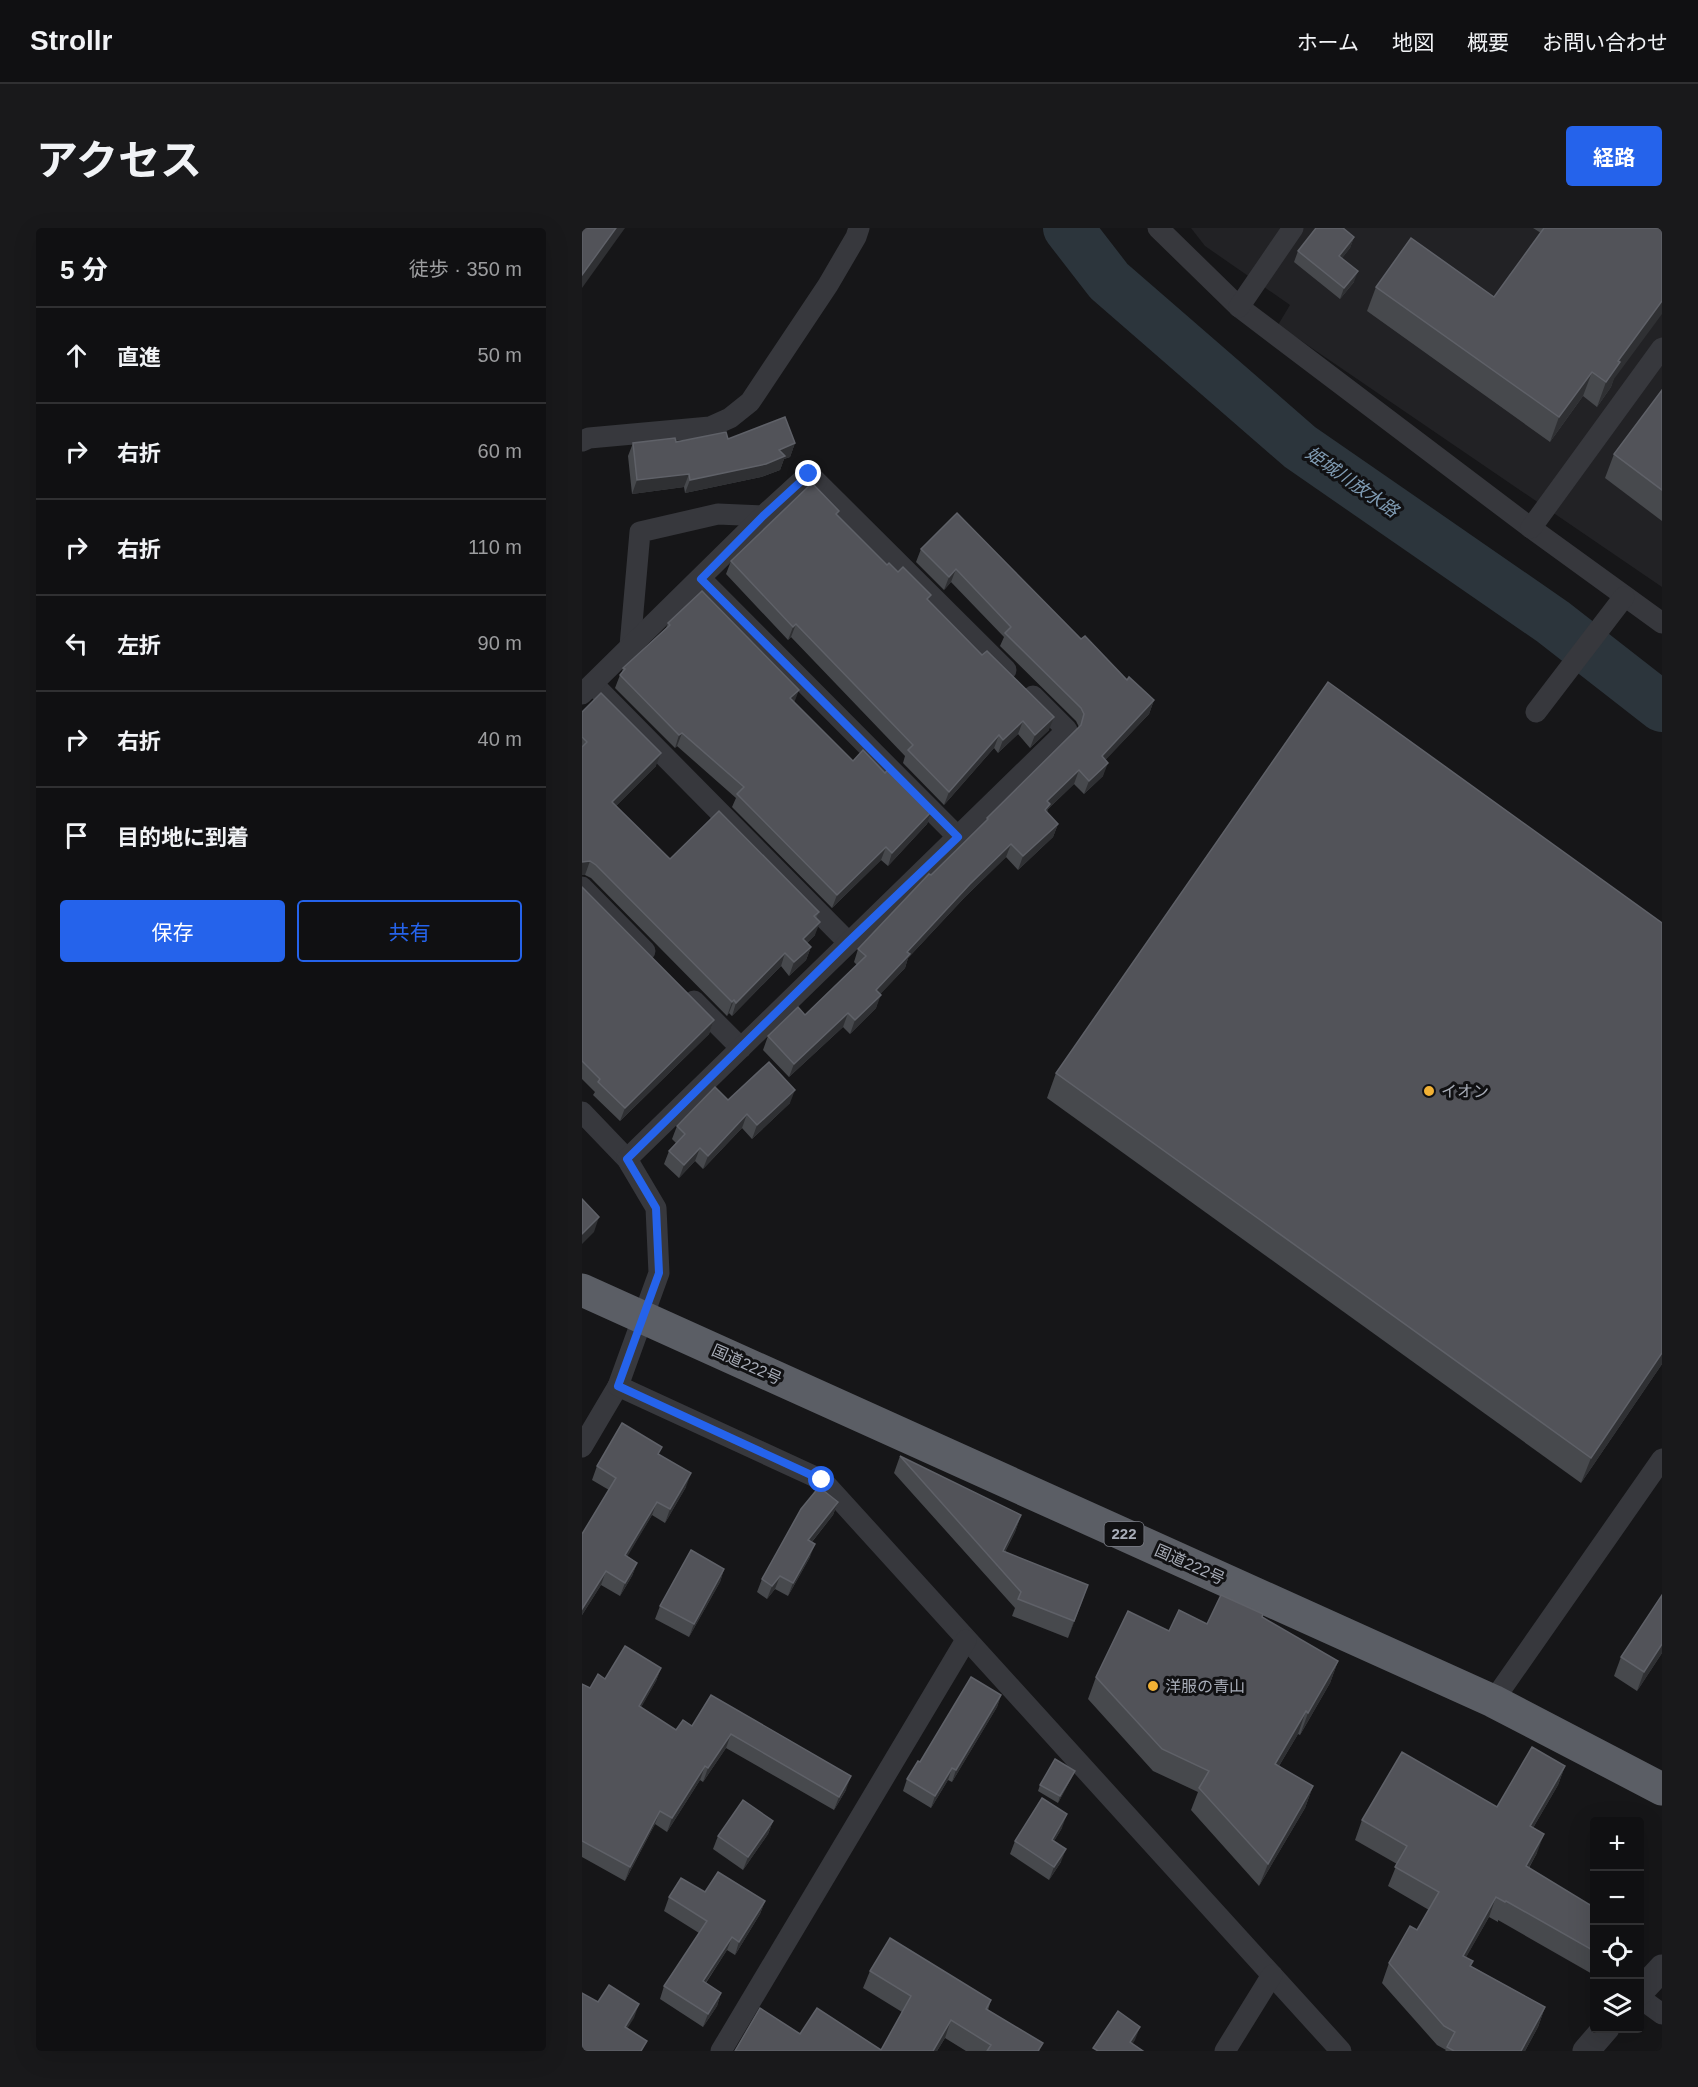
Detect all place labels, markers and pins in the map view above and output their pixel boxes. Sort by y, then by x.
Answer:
place label: イオン [1441,1083,1489,1100]
marker: イオン [1422,1084,1436,1098]
place label: 洋服の青山 [1165,1678,1245,1695]
marker: 洋服の青山 [1146,1679,1160,1693]

